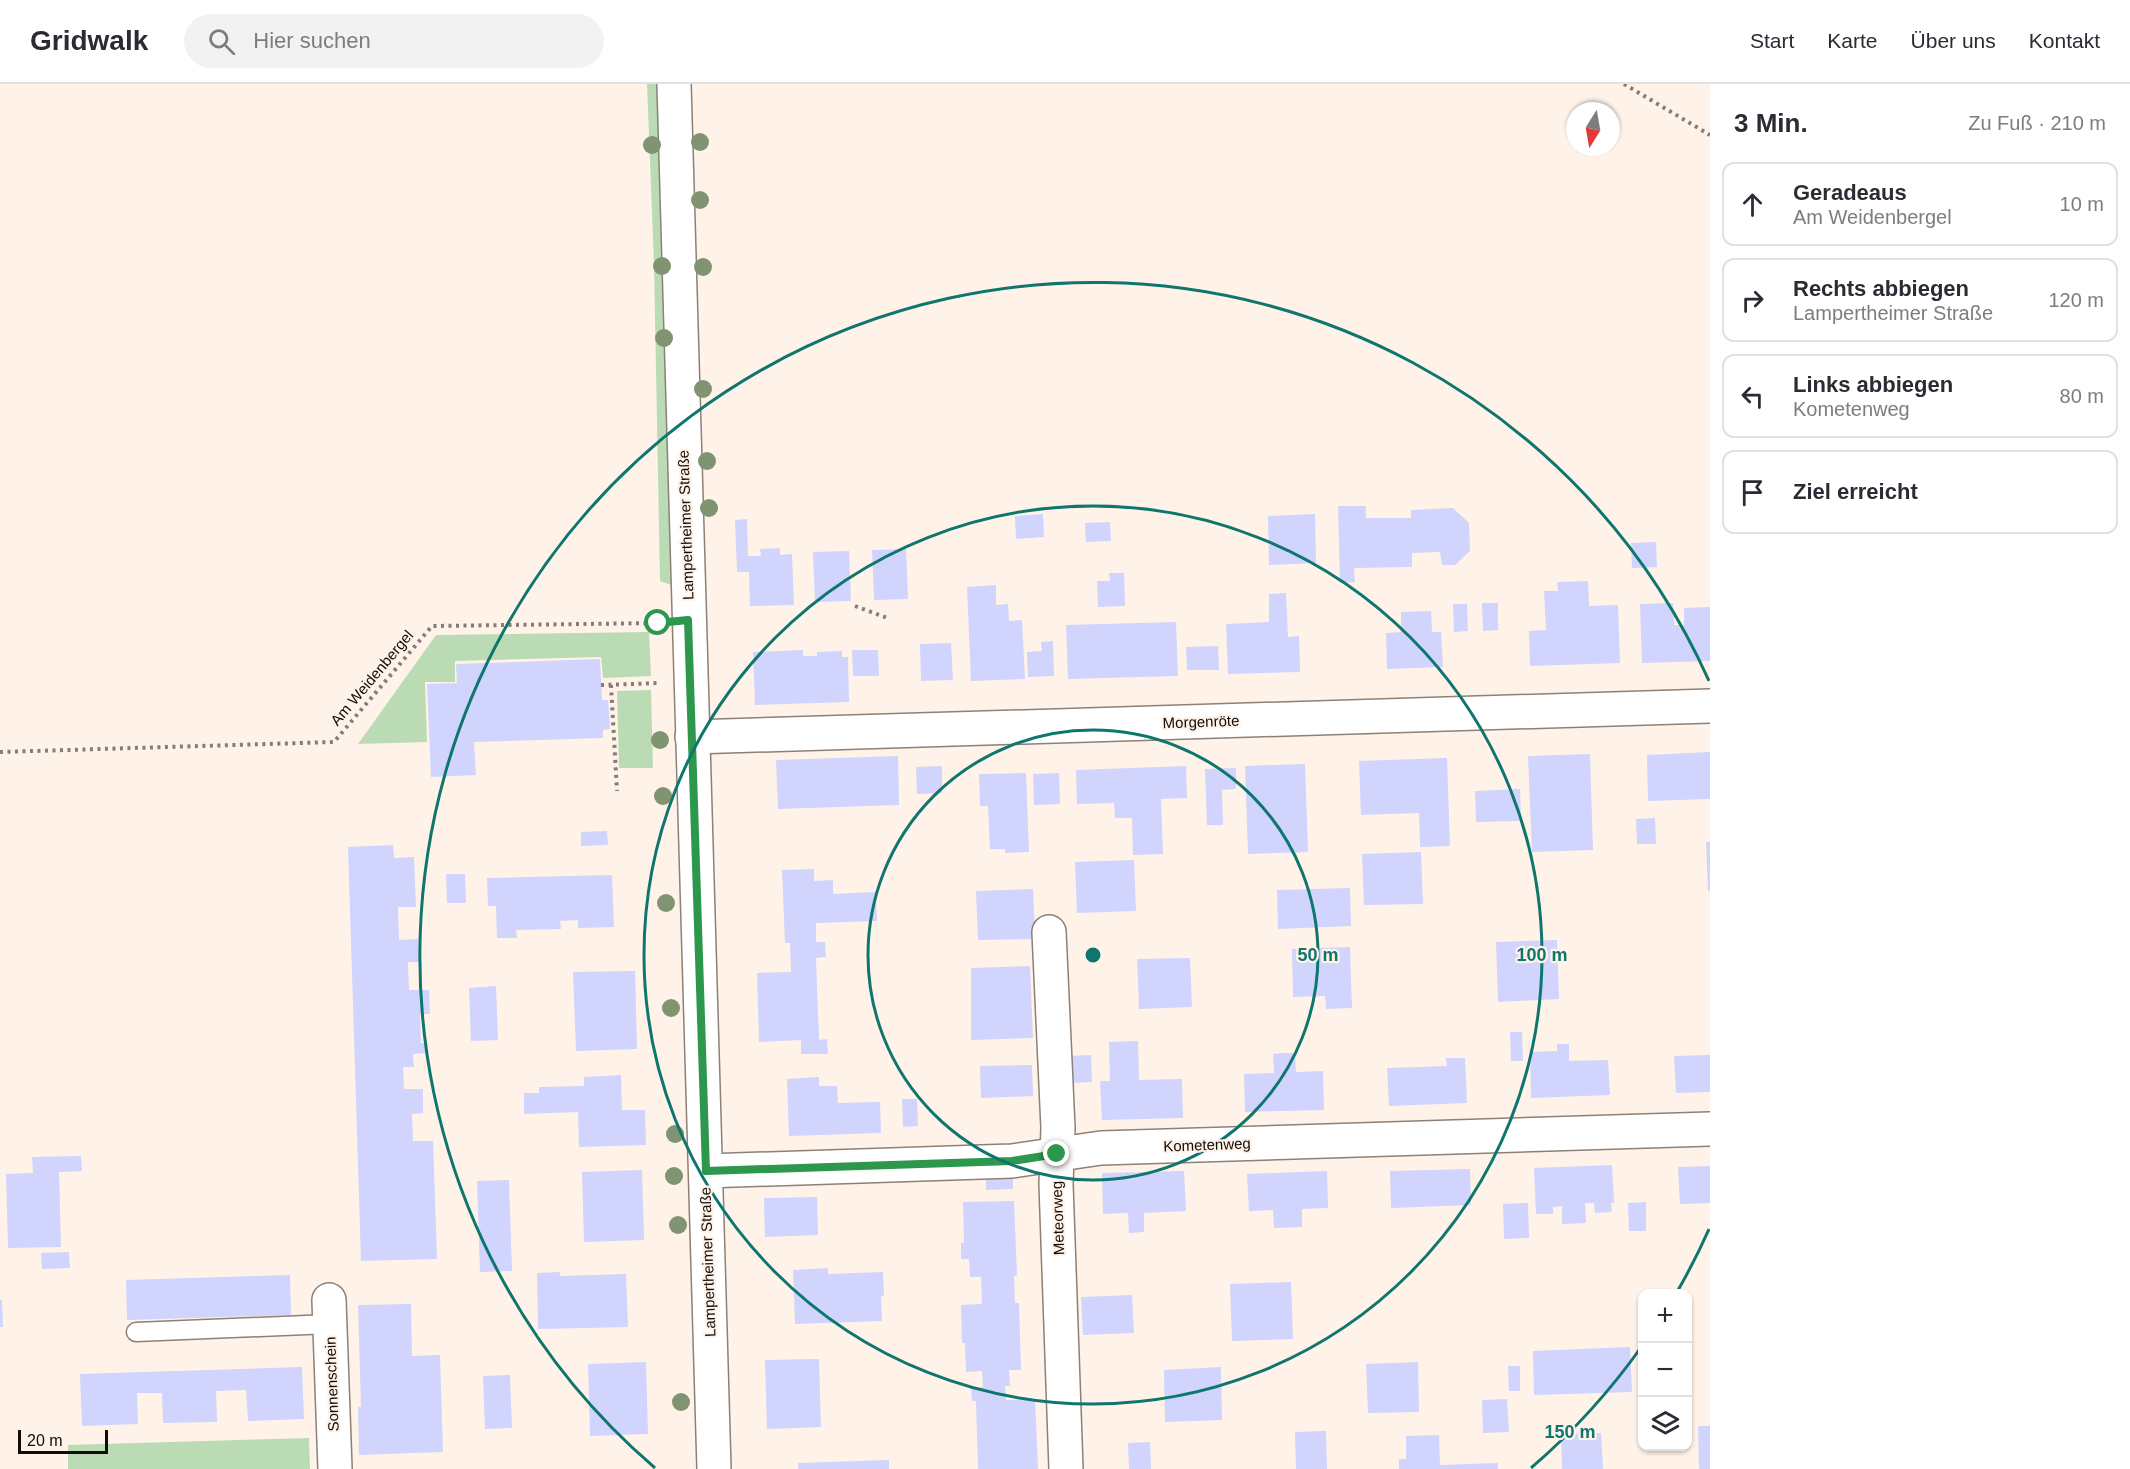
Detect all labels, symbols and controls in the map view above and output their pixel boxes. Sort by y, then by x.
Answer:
search box [184,14,604,68]
text: Gridwalk [30,25,148,56]
icon: search [205,25,238,58]
text: Hier suchen [253,28,371,53]
text: Start [1750,29,1794,52]
text: Karte [1827,29,1878,52]
text: Über uns [1911,29,1996,52]
text: Kontakt [2029,29,2100,52]
north arrow [1566,102,1620,156]
text: 3 Min. [1734,108,1808,138]
text: Zu Fuß · 210 m [1968,112,2106,134]
text: Geradeaus [1793,180,1907,205]
icon: ahead [1736,188,1769,221]
text: 10 m [2060,193,2104,215]
text: Am Weidenbergel [1793,206,1952,228]
text: Rechts abbiegen [1793,276,1969,301]
icon: right [1736,284,1769,317]
text: 120 m [2048,289,2104,311]
text: Lampertheimer Straße [1793,302,1993,324]
text: Links abbiegen [1793,372,1953,397]
icon: left [1736,380,1769,413]
text: 80 m [2060,385,2104,407]
text: Kometenweg [1793,398,1910,420]
street label: Lampertheimer Straße [674,450,697,600]
icon: arrive [1736,476,1769,509]
text: Ziel erreicht [1793,479,1918,504]
route start [644,609,670,635]
street label: Am Weidenbergel [327,627,416,729]
street label: Morgenröte [1162,712,1240,731]
centre of rings [1083,945,1103,965]
text: 50 m [1297,945,1339,965]
text: 100 m [1516,945,1568,965]
street label: Kometenweg [1163,1134,1251,1155]
route end [1043,1140,1069,1166]
street label: Meteorweg [1048,1181,1067,1255]
street label: Lampertheimer Straße [696,1187,719,1337]
map controls [1638,1289,1692,1451]
button: + [1638,1289,1692,1343]
street label: Sonnenschein [321,1336,342,1432]
button: − [1638,1343,1692,1397]
button: layers [1638,1397,1692,1451]
text: 150 m [1544,1422,1596,1442]
scale bar [18,1427,108,1454]
text: 20 m [27,1432,63,1449]

